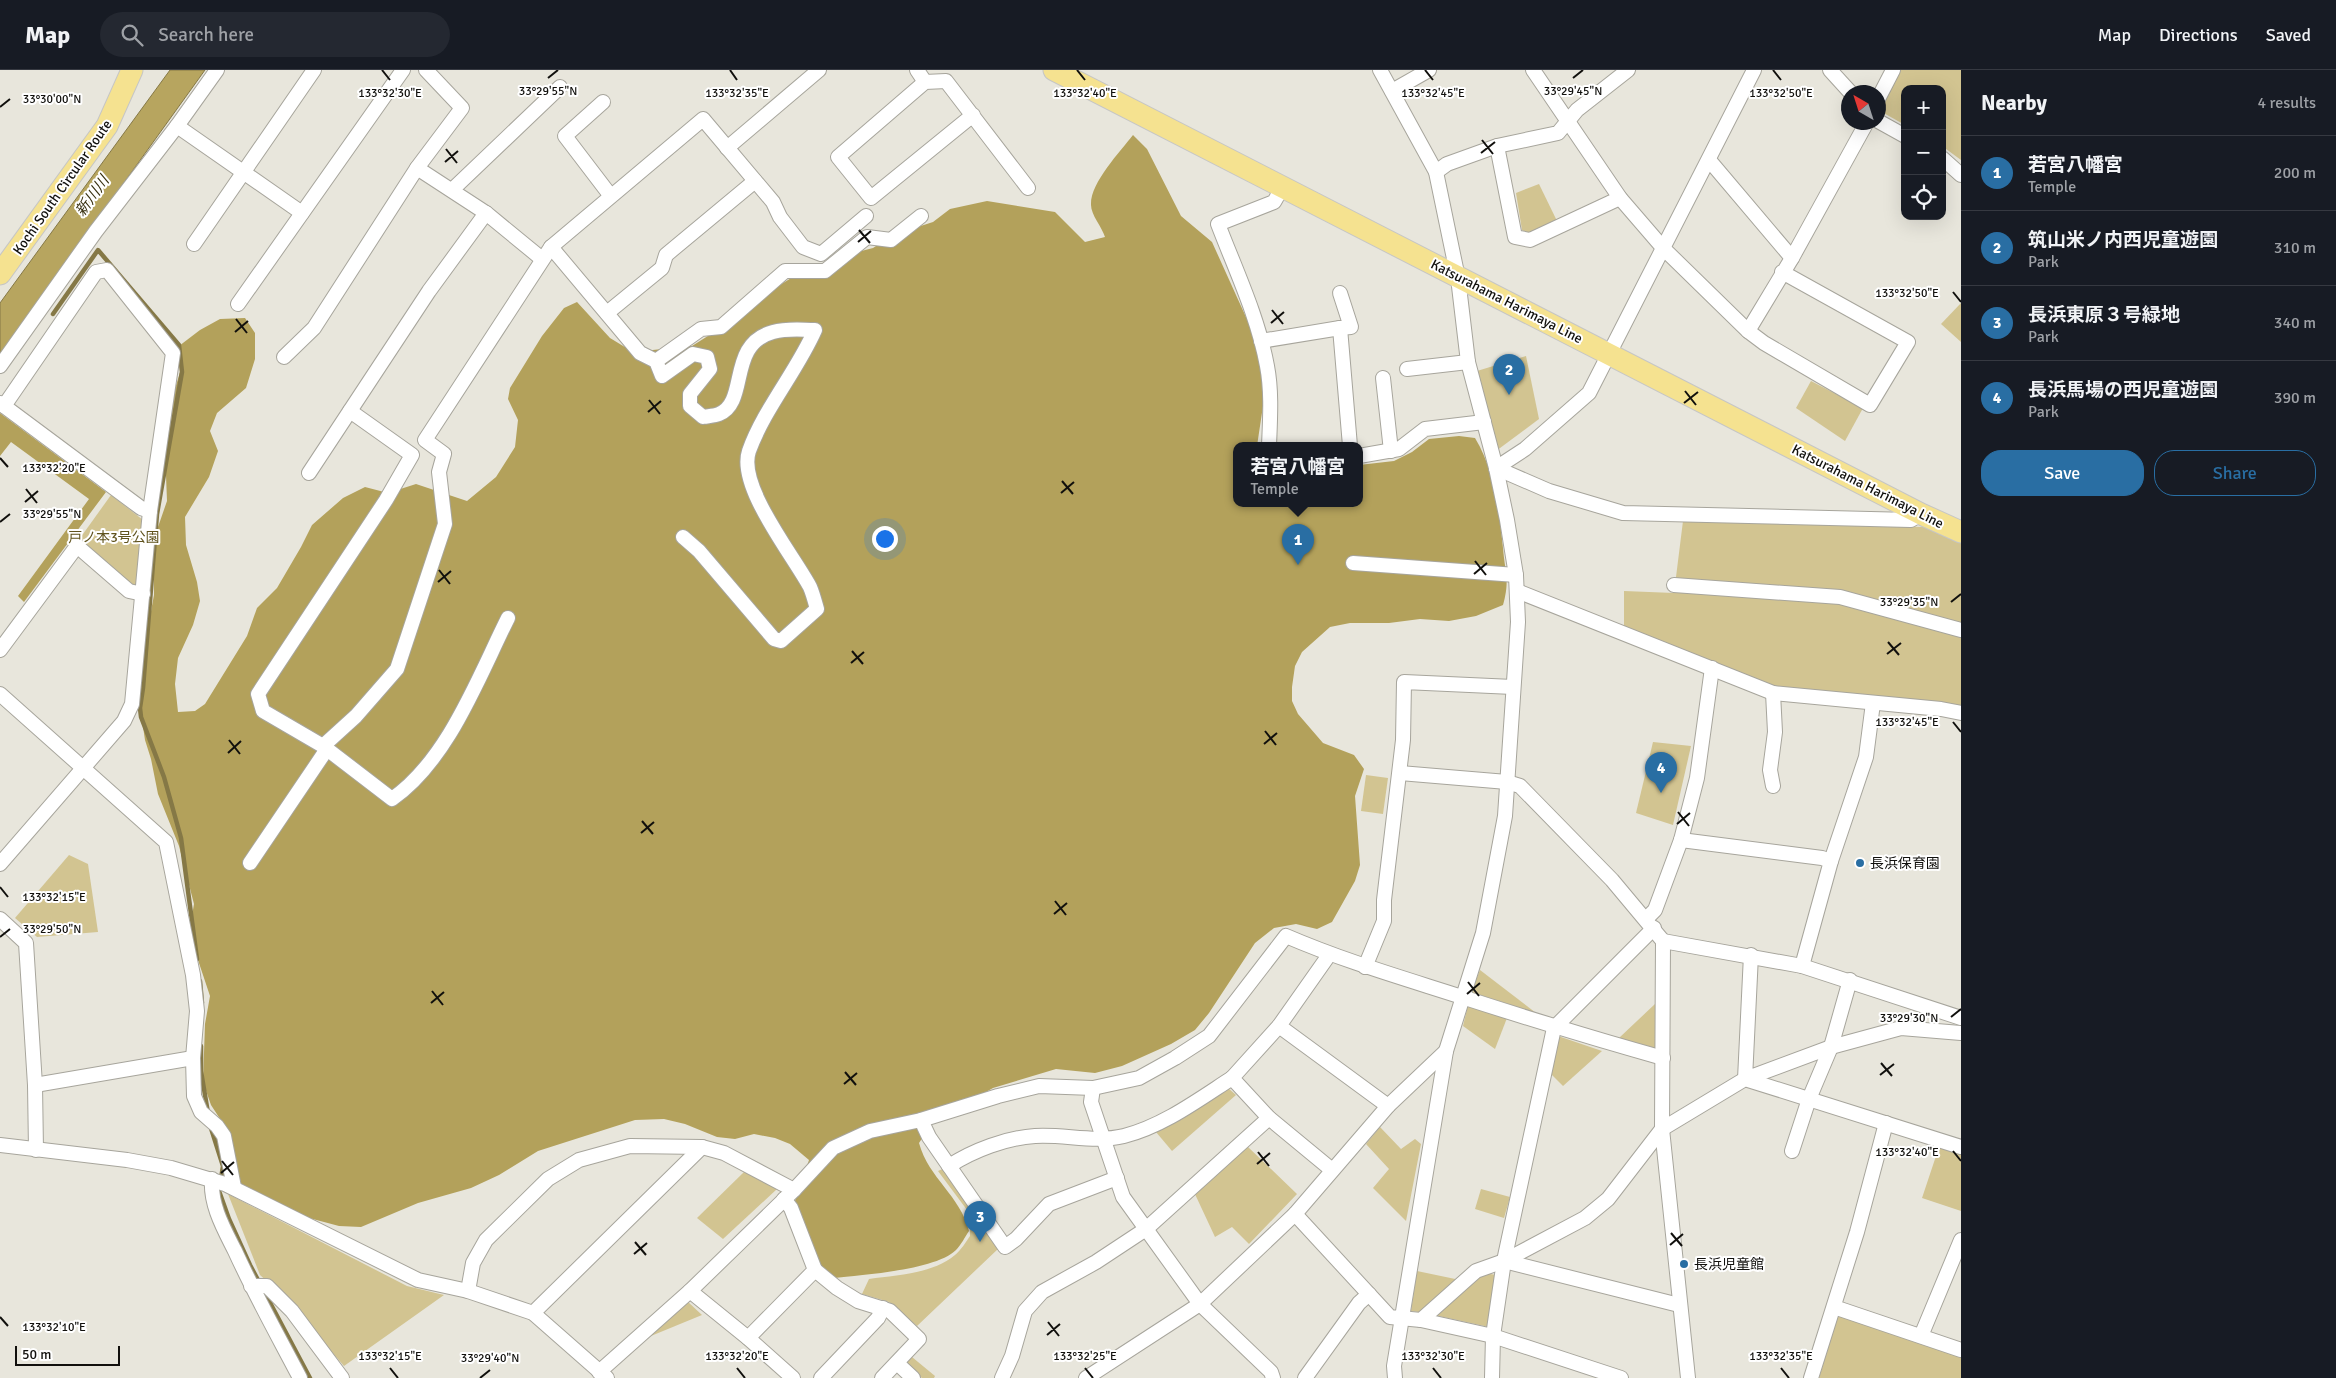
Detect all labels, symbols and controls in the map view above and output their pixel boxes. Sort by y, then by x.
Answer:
search box [100,12,450,57]
text: Map [25,20,70,50]
icon: search [118,21,146,49]
text: Search here [158,23,254,47]
text: Map [2098,24,2131,46]
text: Directions [2159,24,2238,46]
text: Saved [2266,24,2311,46]
text: 33°29'55"N [519,84,577,99]
text: 33°29'45"N [1544,84,1602,99]
north arrow [1841,85,1886,130]
map controls [1901,85,1946,220]
button: + [1901,85,1946,130]
text: 133°32'30"E [358,86,422,101]
text: 133°32'35"E [705,86,769,101]
text: 133°32'40"E [1053,86,1117,101]
text: 133°32'45"E [1401,86,1465,101]
text: 133°32'50"E [1749,86,1813,101]
text: Nearby [1981,90,2047,116]
text: 33°30'00"N [23,92,81,107]
text: 4 results [2257,93,2316,113]
street label: Kochi South Circular Route [9,117,115,258]
button: − [1901,130,1946,175]
text: 若宮八幡宮 [2028,153,2123,177]
text: 1 [1993,163,2001,183]
text: 200 m [2274,163,2316,183]
water label: 新川川 [71,171,114,219]
button: locate [1901,175,1946,220]
text: Temple [2028,177,2076,197]
text: 筑山米ノ内西児童遊園 [2028,228,2218,252]
text: 2 [1993,238,2001,258]
text: 310 m [2274,238,2316,258]
text: Park [2028,252,2059,272]
street label: Katsurahama Harimaya Line [1428,256,1585,347]
text: 133°32'50"E [1875,286,1939,301]
text: 長浜東原３号緑地 [2028,303,2180,327]
text: 3 [1993,313,2001,333]
text: 340 m [2274,313,2316,333]
text: Park [2028,327,2059,347]
pin: 2 [1493,354,1525,395]
text: 長浜馬場の西児童遊園 [2028,378,2218,402]
text: 4 [1993,388,2001,408]
text: 390 m [2274,388,2316,408]
text: Park [2028,402,2059,422]
street label: Katsurahama Harimaya Line [1789,441,1946,532]
popup [1233,442,1363,507]
button: Save [1981,450,2144,496]
button: Share [2154,450,2316,496]
text: 若宮八幡宮 [1250,455,1346,479]
text: 133°32'20"E [22,461,86,476]
text: Temple [1250,479,1299,499]
text: 33°29'55"N [23,507,81,522]
pin: 1 [1282,524,1314,565]
your location [872,526,898,552]
park label: 戸ノ本3号公園 [68,529,160,546]
text: 33°29'35"N [1880,595,1938,610]
text: 133°32'45"E [1875,715,1939,730]
pin: 4 [1645,752,1677,793]
place label: 長浜保育園 [1870,855,1940,872]
marker: 長浜保育園 [1854,857,1866,869]
text: 133°32'15"E [22,890,86,905]
text: 33°29'50"N [23,922,81,937]
text: 33°29'30"N [1880,1011,1938,1026]
text: 133°32'40"E [1875,1145,1939,1160]
pin: 3 [964,1201,996,1242]
place label: 長浜児童館 [1694,1256,1764,1273]
marker: 長浜児童館 [1678,1258,1690,1270]
text: 133°32'10"E [22,1320,86,1335]
scale bar [15,1343,120,1366]
text: 50 m [22,1346,51,1363]
text: 133°32'15"E [358,1349,422,1364]
text: 133°32'20"E [705,1349,769,1364]
text: 133°32'25"E [1053,1349,1117,1364]
text: 133°32'30"E [1401,1349,1465,1364]
text: 133°32'35"E [1749,1349,1813,1364]
text: 33°29'40"N [461,1351,519,1366]

